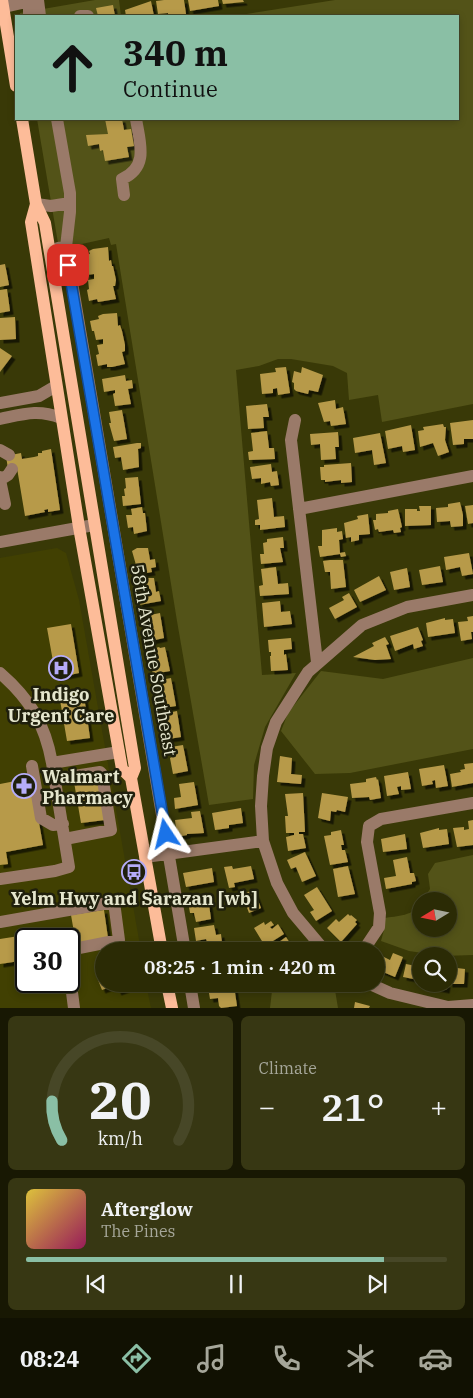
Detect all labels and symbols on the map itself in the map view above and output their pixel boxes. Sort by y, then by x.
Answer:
pin [47,244,89,286]
street label: 58th Avenue Southeast [126,562,182,758]
hospital icon: Indigo Urgent Care [48,655,74,681]
place label: Indigo Urgent Care [8,683,114,727]
place label: Walmart Pharmacy [42,765,134,809]
pharmacy icon: Walmart Pharmacy [11,773,37,799]
position arrow [139,807,191,859]
bus stop icon: Yelm Hwy and Sarazan [wb] [121,859,147,885]
place label: Yelm Hwy and Sarazan [wb] [10,887,258,910]
north arrow [412,892,458,938]
speed limit sign: 30 [15,928,80,993]

